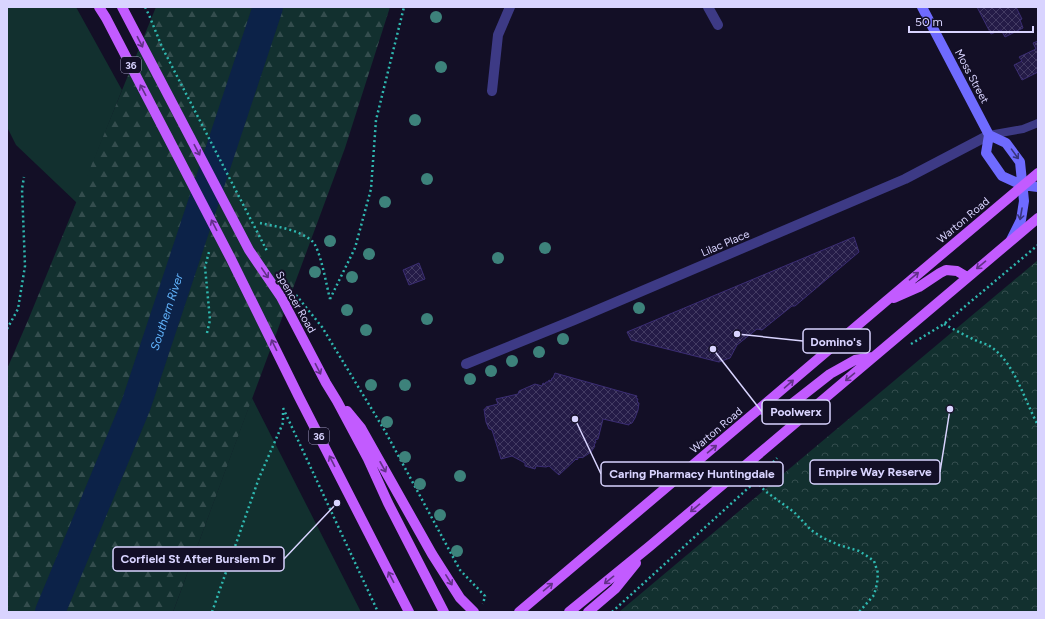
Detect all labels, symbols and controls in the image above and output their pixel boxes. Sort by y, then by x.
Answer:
scale bar [909,8,1033,34]
text: 50 m [915,15,943,29]
one-way arrow [137,35,144,47]
street label: Moss Street [952,47,991,106]
road number: 36 [121,57,141,73]
one-way arrow [139,84,147,96]
one-way arrow [194,144,201,156]
one-way arrow [1010,149,1019,160]
street label: Warton Road [935,195,992,246]
one-way arrow [1017,207,1025,220]
one-way arrow [209,219,217,231]
street label: Lilac Place [699,227,751,259]
one-way arrow [976,261,987,270]
one-way arrow [261,267,269,278]
street label: Spencer Road [273,269,318,335]
water label: Southern River [148,271,186,352]
one-way arrow [909,272,920,281]
callout: Domino's [803,329,870,353]
text: Domino's [810,335,862,349]
one-way arrow [270,340,277,352]
one-way arrow [315,362,322,374]
one-way arrow [845,372,855,381]
one-way arrow [784,379,794,388]
callout: Poolwerx [762,400,830,424]
street label: Warton Road [688,405,745,456]
text: Poolwerx [770,405,822,419]
road number: 36 [309,428,329,444]
one-way arrow [707,444,718,453]
one-way arrow [328,456,335,468]
callout: Empire Way Reserve [810,460,940,484]
one-way arrow [380,461,387,473]
callout: Caring Pharmacy Huntingdale [601,462,783,486]
text: Empire Way Reserve [818,465,932,479]
text: Caring Pharmacy Huntingdale [609,467,775,481]
one-way arrow [689,504,700,513]
callout: Corfield St After Burslem Dr [113,547,284,571]
text: Corfield St After Burslem Dr [121,552,276,566]
one-way arrow [387,571,394,583]
one-way arrow [444,574,453,585]
one-way arrow [603,575,614,584]
one-way arrow [543,582,554,591]

